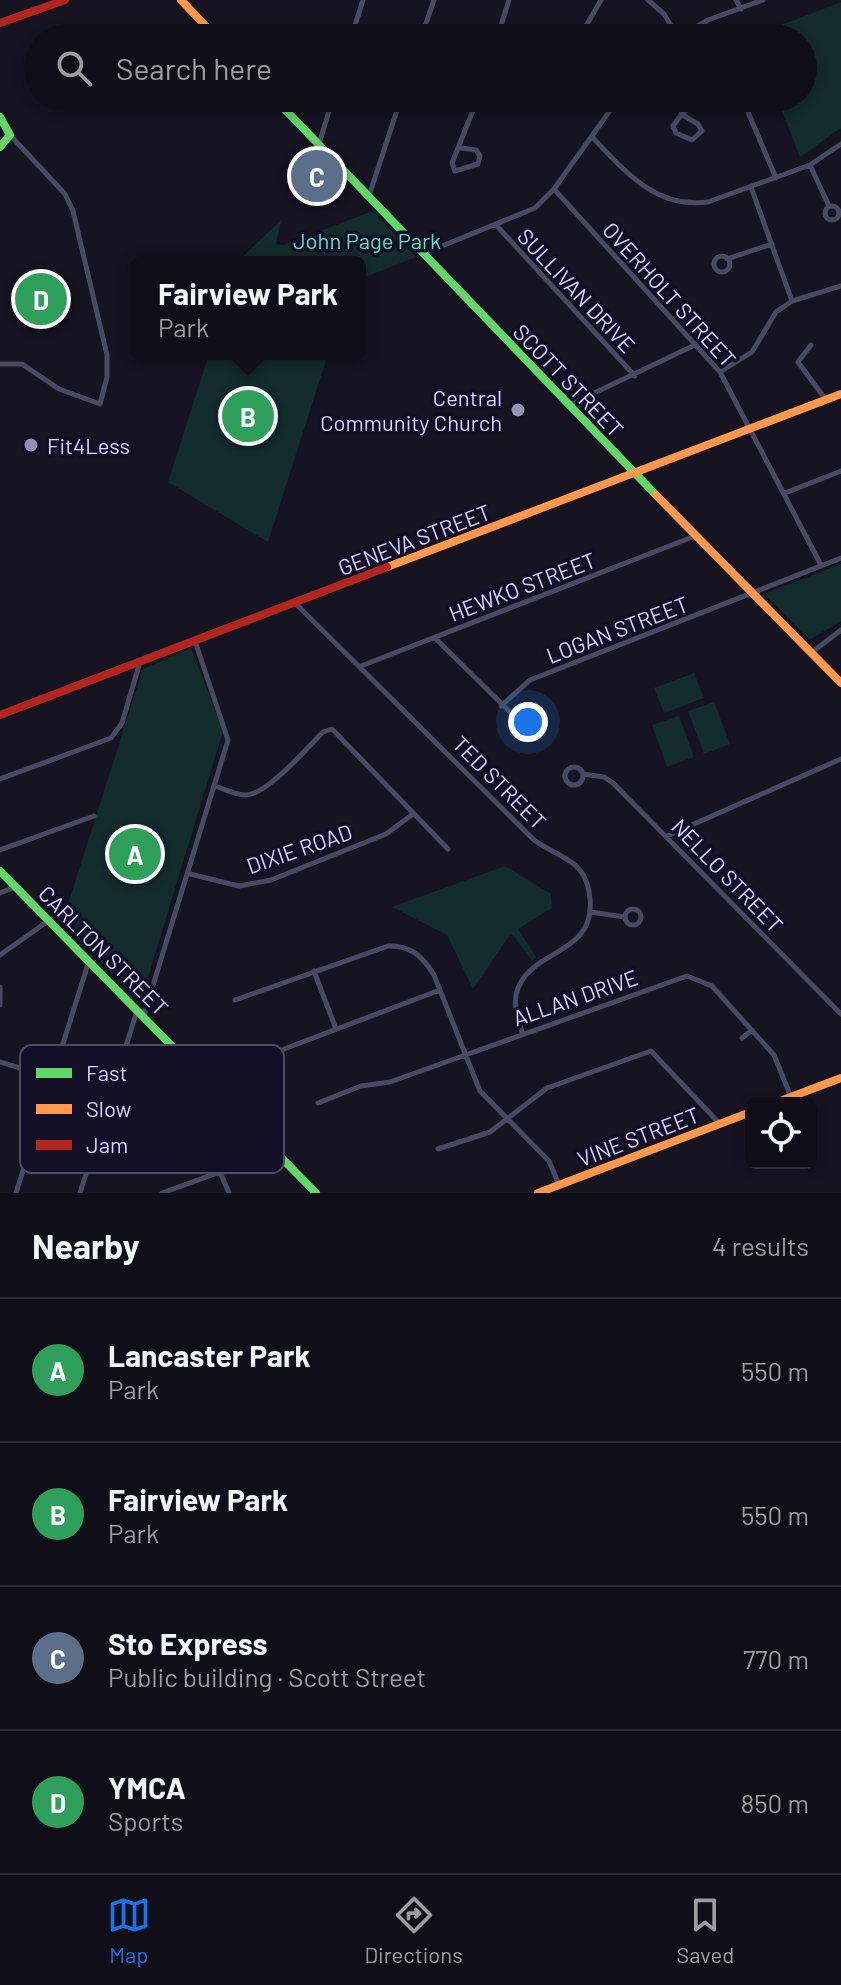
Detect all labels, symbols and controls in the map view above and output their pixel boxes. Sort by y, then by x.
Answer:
search box [24,24,817,112]
icon: search [52,46,96,90]
text: Search here [116,50,272,86]
pin: C [291,146,343,206]
street label: OVERHOLT STREET [598,216,742,372]
street label: SULLIVAN DRIVE [513,223,641,357]
park label: John Page Park [293,227,441,253]
popup [130,256,366,360]
pin: D [15,269,67,329]
text: Fairview Park [158,275,338,311]
text: Park [158,311,209,342]
street label: SCOTT STREET [509,318,629,442]
place label: Central Community Church [320,384,502,435]
pin: B [222,386,274,446]
marker: Central Community Church [509,401,527,419]
place label: Fit4Less [47,432,130,458]
marker: Fit4Less [22,436,40,454]
street label: GENEVA STREET [334,498,494,580]
street label: HEWKO STREET [445,546,599,626]
street label: LOGAN STREET [542,590,692,668]
your location [508,702,548,742]
street label: TED STREET [448,730,552,834]
street label: NELLO STREET [667,813,789,937]
street label: DIXIE ROAD [243,818,355,878]
pin: A [109,824,161,884]
street label: CARLTON STREET [34,880,174,1020]
street label: ALLAN DRIVE [509,963,641,1031]
legend [20,1045,284,1173]
text: Fast [86,1059,128,1085]
text: Slow [86,1095,131,1121]
map controls [745,1097,817,1169]
button: locate [745,1097,817,1169]
street label: VINE STREET [573,1101,703,1171]
text: Jam [86,1131,128,1157]
text: Nearby [32,1225,140,1266]
text: 4 results [712,1230,809,1261]
text: Lancaster Park [108,1337,310,1373]
text: A [49,1355,67,1386]
text: 550 m [741,1355,809,1386]
text: Park [108,1373,159,1404]
text: Fairview Park [108,1481,288,1517]
text: B [50,1499,66,1530]
text: 550 m [741,1499,809,1530]
text: Park [108,1517,159,1548]
text: Sto Express [108,1625,268,1661]
text: C [50,1643,66,1674]
text: 770 m [743,1643,809,1674]
text: Public building · Scott Street [108,1661,426,1692]
text: YMCA [108,1769,186,1805]
text: D [50,1787,66,1818]
text: 850 m [741,1787,809,1818]
text: Sports [108,1805,183,1836]
tab: Map [107,1893,151,1967]
tab: Directions [364,1893,463,1967]
tab: Saved [676,1893,734,1967]

